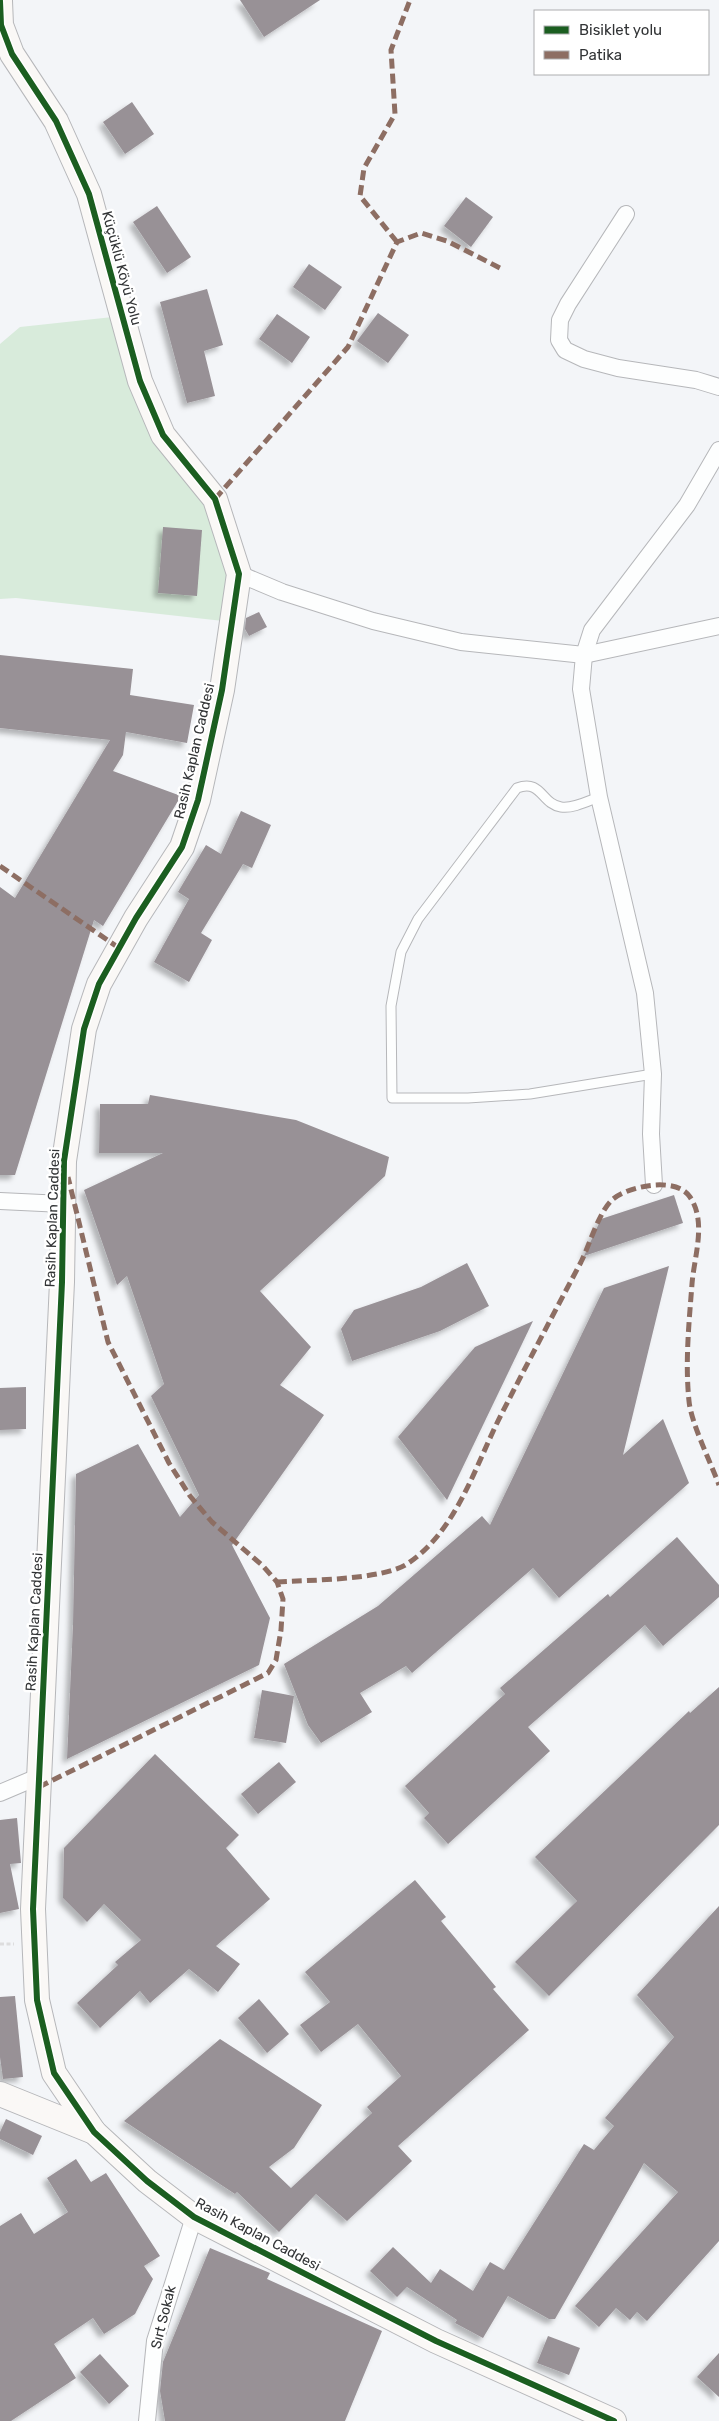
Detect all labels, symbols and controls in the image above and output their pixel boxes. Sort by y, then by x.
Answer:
legend [534,10,709,75]
text: Bisiklet yolu [579,21,662,39]
text: Patika [579,46,622,64]
street label: Küçüklü Köyü Yolu [98,209,145,327]
street label: Rasih Kaplan Caddesi [171,682,218,821]
street label: Rasih Kaplan Caddesi [42,1148,63,1288]
street label: Rasih Kaplan Caddesi [22,1552,47,1692]
street label: Rasih Kaplan Caddesi [192,2194,323,2275]
street label: Sırt Sokak [147,2283,180,2351]

